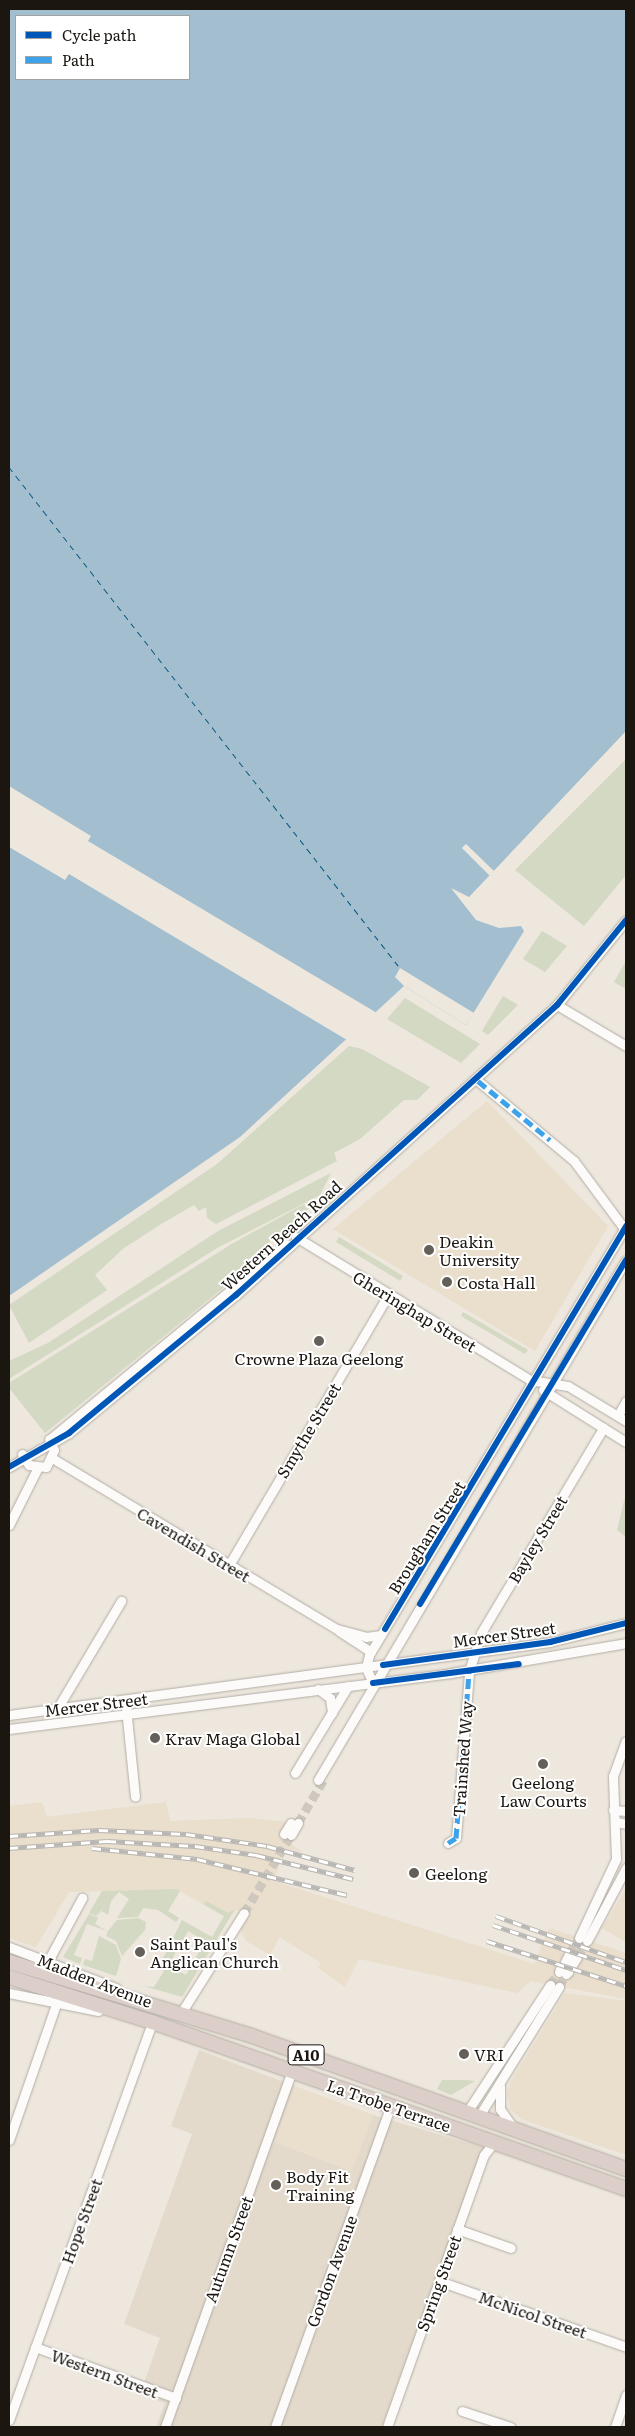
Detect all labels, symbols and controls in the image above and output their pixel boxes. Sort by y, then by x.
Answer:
legend [15,15,190,80]
text: Cycle path [62,23,136,46]
text: Path [62,48,95,71]
street label: Western Beach Road [217,1176,345,1294]
place label: Deakin University [439,1231,520,1269]
marker: Deakin University [423,1244,435,1256]
street label: Gheringhap Street [350,1267,480,1355]
place label: Costa Hall [457,1272,535,1292]
marker: Costa Hall [441,1276,453,1288]
marker: Crowne Plaza Geelong [313,1335,325,1347]
place label: Crowne Plaza Geelong [234,1348,404,1368]
street label: Smythe Street [272,1379,344,1481]
street label: Brougham Street [383,1477,469,1597]
street label: Bayley Street [503,1492,571,1586]
street label: Cavendish Street [134,1503,254,1585]
street label: Mercer Street [451,1617,557,1651]
street label: Mercer Street [43,1688,149,1720]
street label: Trainshed Way [448,1700,476,1818]
place label: Krav Maga Global [165,1728,300,1748]
marker: Krav Maga Global [149,1732,161,1744]
marker: Geelong Law Courts [537,1758,549,1770]
place label: Geelong Law Courts [500,1772,586,1810]
place label: Geelong [425,1863,487,1883]
marker: Geelong [407,1866,421,1880]
place label: Saint Paul's Anglican Church [150,1933,279,1971]
marker: Saint Paul's Anglican Church [134,1946,146,1958]
street label: Madden Avenue [35,1949,155,2011]
road number: A10 [287,2042,325,2068]
place label: VRI [474,2044,504,2064]
marker: VRI [458,2048,470,2060]
street label: La Trobe Terrace [325,2075,453,2135]
place label: Body Fit Training [286,2166,354,2204]
street label: Hope Street [57,2176,105,2266]
marker: Body Fit Training [270,2179,282,2191]
street label: Autumn Street [200,2193,256,2305]
street label: Gordon Avenue [302,2213,360,2329]
street label: Spring Street [412,2232,464,2334]
street label: McNicol Street [476,2286,590,2342]
street label: Western Street [49,2345,161,2401]

